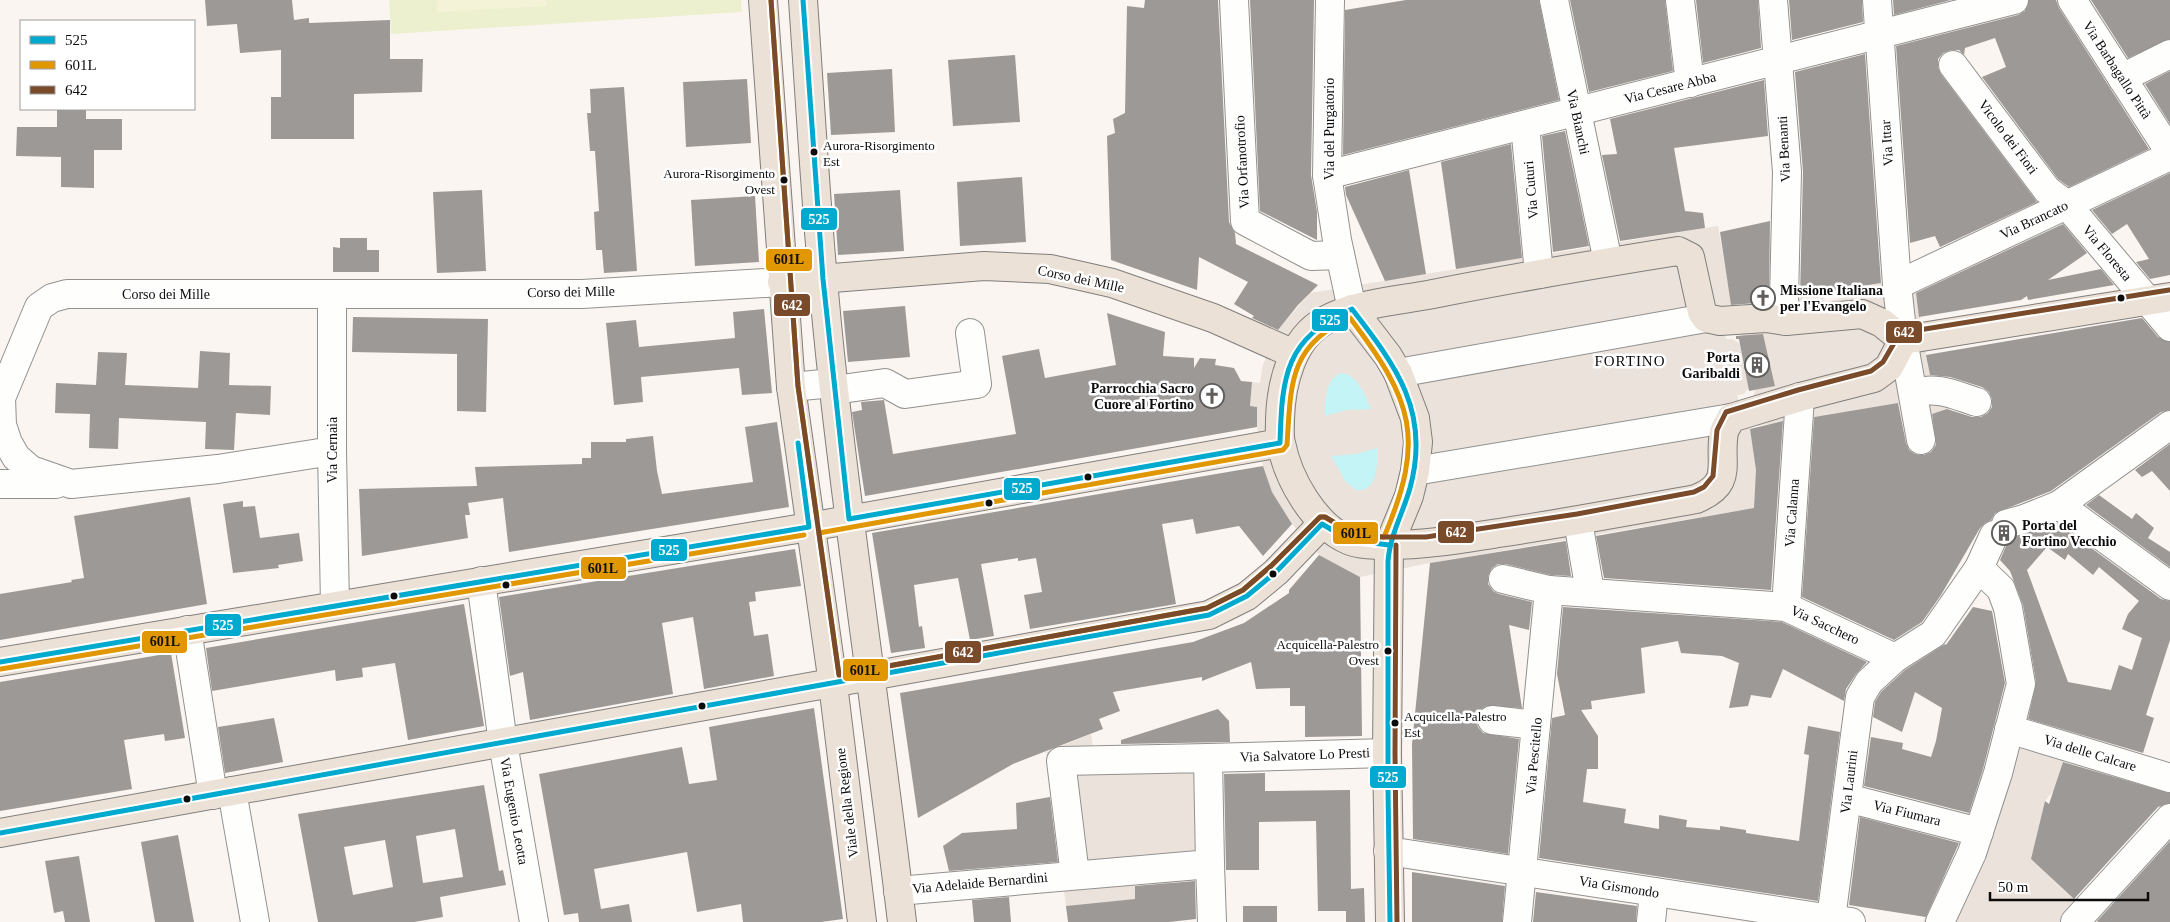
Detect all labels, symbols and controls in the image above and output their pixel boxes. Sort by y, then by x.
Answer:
street label: Via Barbagallo Pittà [2080,18,2155,122]
legend [20,20,195,110]
text: 525 [65,32,88,48]
text: 601L [65,57,97,73]
street label: Via Cesare Abba [1623,69,1718,107]
street label: Via del Purgatorio [1322,78,1337,180]
text: 642 [65,82,88,98]
street label: Via Bianchi [1564,88,1592,156]
street label: Vicolo dei Fiori [1975,97,2041,177]
street label: Via Orfanotrofio [1232,115,1252,209]
street label: Via Benanti [1775,115,1793,183]
street label: Via Ittar [1878,119,1896,167]
place label: Aurora-Risorgimento Est [823,138,935,169]
marker: Aurora-Risorgimento Est [809,147,819,157]
street label: Via Cuturi [1521,160,1541,220]
place label: Aurora-Risorgimento Ovest [663,166,775,197]
marker: Aurora-Risorgimento Ovest [779,175,789,185]
street label: Via Brancato [1998,198,2070,242]
line badge: 525 [800,207,838,231]
text: 525 [809,212,830,227]
street label: Via Floresta [2079,222,2135,284]
line badge: 601L [765,248,813,272]
text: 601L [774,252,804,267]
street label: Corso dei Mille [1036,263,1126,295]
place label: Missione Italiana per l'Evangelo [1780,283,1883,314]
street label: Corso dei Mille [527,284,615,300]
church icon: Missione Italiana per l'Evangelo [1750,285,1776,311]
street label: Corso dei Mille [122,287,210,302]
line badge: 642 [773,293,811,317]
unlabelled marker [2116,293,2126,303]
text: 642 [782,298,803,313]
line badge: 525 [1311,308,1349,332]
text: 525 [1320,313,1341,328]
line badge: 642 [1885,320,1923,344]
text: 642 [1894,325,1915,340]
place label: Porta Garibaldi [1682,350,1740,381]
building icon: Porta Garibaldi [1744,352,1770,378]
district label: FORTINO [1594,353,1666,369]
place label: Parrocchia Sacro Cuore al Fortino [1091,381,1194,412]
church icon: Parrocchia Sacro Cuore al Fortino [1199,383,1225,409]
street label: Via Cernaia [325,416,340,483]
unlabelled marker [1083,472,1093,482]
line badge: 525 [1003,477,1041,501]
street label: Via Calanna [1782,477,1802,548]
text: 525 [1012,481,1033,496]
unlabelled marker [984,498,994,508]
place label: Porta del Fortino Vecchio [2022,518,2117,549]
line badge: 642 [1437,520,1475,544]
building icon: Porta del Fortino Vecchio [1991,520,2017,546]
line badge: 601L [1332,521,1379,545]
text: 642 [1446,525,1467,540]
text: 601L [1341,526,1371,541]
line badge: 525 [650,538,688,562]
text: 525 [659,543,680,558]
line badge: 601L [580,556,627,580]
text: 601L [588,561,618,576]
unlabelled marker [1268,569,1278,579]
unlabelled marker [501,580,511,590]
unlabelled marker [389,591,399,601]
street label: Via Sacchero [1788,603,1862,647]
line badge: 525 [204,613,242,637]
text: 525 [213,618,234,633]
line badge: 601L [141,630,188,654]
text: 601L [150,634,180,649]
place label: Acquicella-Palestro Ovest [1276,637,1379,668]
line badge: 642 [944,640,982,664]
text: 642 [953,645,974,660]
marker: Acquicella-Palestro Ovest [1383,646,1393,656]
line badge: 601L [842,658,889,682]
text: 601L [850,663,880,678]
unlabelled marker [697,701,707,711]
place label: Acquicella-Palestro Est [1404,709,1507,740]
street label: Via Pescitello [1523,717,1545,795]
marker: Acquicella-Palestro Est [1390,718,1400,728]
street label: Via delle Calcare [2042,732,2138,774]
street label: Via Salvatore Lo Presti [1240,745,1370,765]
street label: Viale della Regione [833,747,861,859]
street label: Via Laurini [1838,749,1860,815]
street label: Via Eugenio Leotta [497,756,531,867]
line badge: 525 [1369,765,1407,789]
text: 525 [1378,770,1399,785]
unlabelled marker [182,794,192,804]
street label: Via Fiumara [1871,797,1943,829]
street label: Via Adelaide Bernardini [912,870,1048,896]
scale bar [1990,870,2148,902]
street label: Via Gismondo [1578,873,1660,901]
text: 50 m [1998,879,2029,895]

